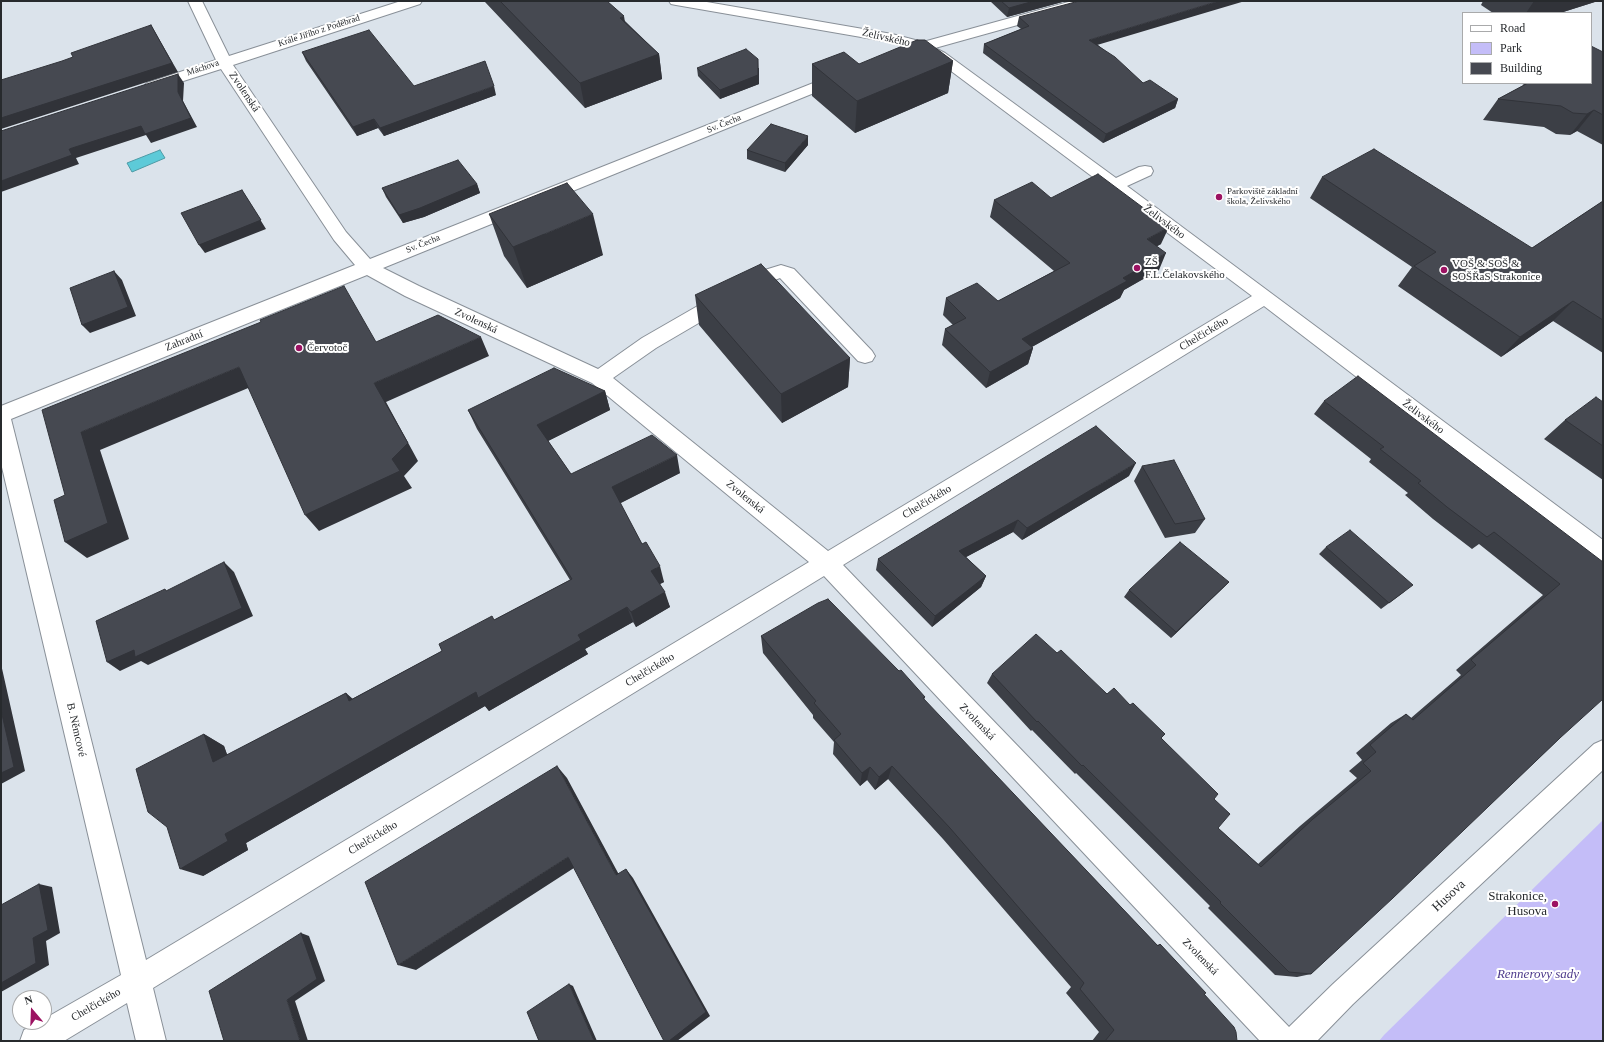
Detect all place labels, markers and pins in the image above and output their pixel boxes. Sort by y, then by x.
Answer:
place label: Parkoviště základní škola, Želivského [1227,187,1298,208]
marker: Parkoviště základní škola, Želivského [1214,192,1224,202]
place label: ZŠ F.L.Čelakovského [1145,255,1225,281]
place label: VOŠ & SOŠ & SOŠŘaS Strakonice [1452,257,1540,283]
marker: ZŠ F.L.Čelakovského [1132,263,1142,273]
marker: VOŠ & SOŠ & SOŠŘaS Strakonice [1439,265,1449,275]
place label: Červotoč [307,341,347,355]
marker: Červotoč [294,343,304,353]
place label: Strakonice, Husova [1488,889,1547,920]
marker: Strakonice, Husova [1550,899,1560,909]

